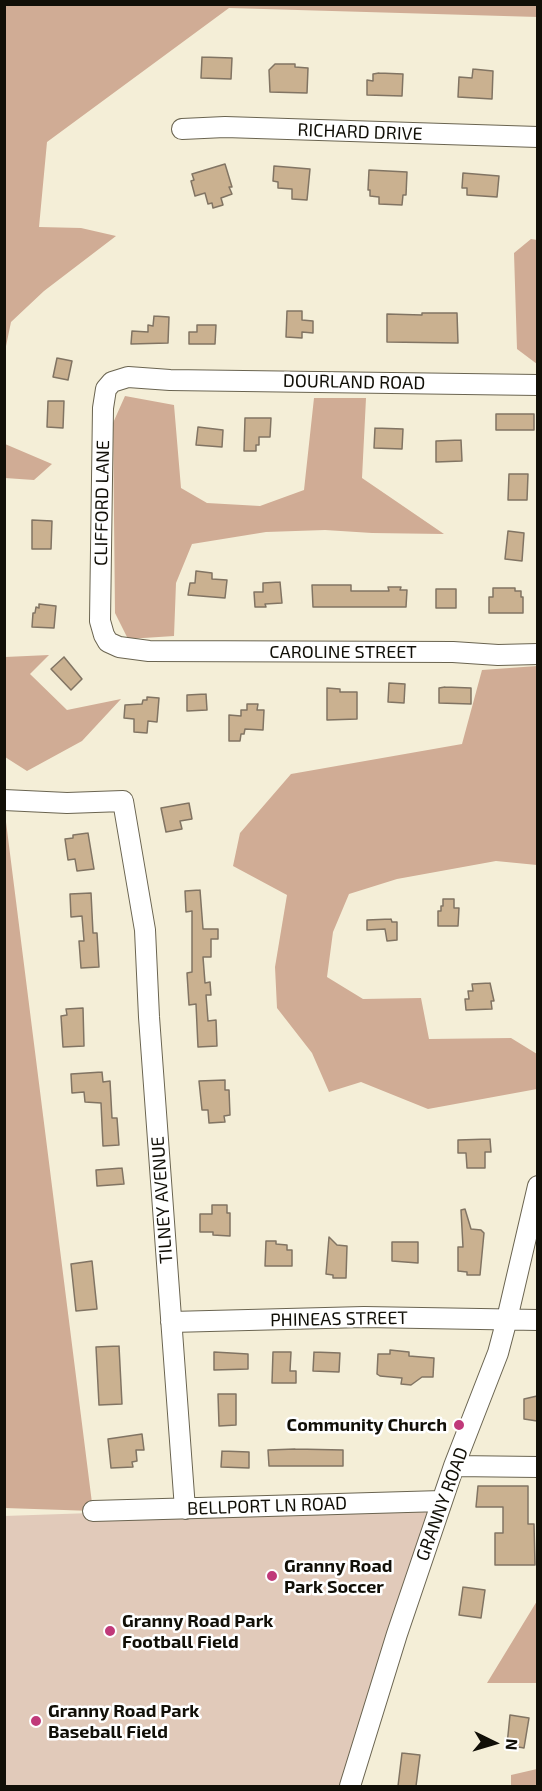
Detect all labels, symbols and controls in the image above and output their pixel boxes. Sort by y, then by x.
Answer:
street label: RICHARD DRIVE [297,119,423,145]
street label: DOURLAND ROAD [283,370,425,394]
street label: CLIFFORD LANE [90,440,114,566]
street label: CAROLINE STREET [269,641,417,663]
street label: TILNEY AVENUE [147,1135,177,1265]
street label: PHINEAS STREET [270,1307,408,1331]
place label: Community Church [287,1414,447,1436]
marker: Community Church [452,1418,466,1432]
street label: GRANNY ROAD [411,1444,473,1564]
street label: BELLPORT LN ROAD [187,1492,347,1520]
place label: Granny Road Park Soccer [284,1555,392,1598]
marker: Granny Road Park Soccer [265,1569,279,1583]
place label: Granny Road Park Football Field [122,1610,273,1652]
marker: Granny Road Park Football Field [103,1624,117,1638]
place label: Granny Road Park Baseball Field [48,1700,199,1742]
north arrow [464,1713,524,1773]
marker: Granny Road Park Baseball Field [29,1714,43,1728]
text: N [502,1738,522,1751]

